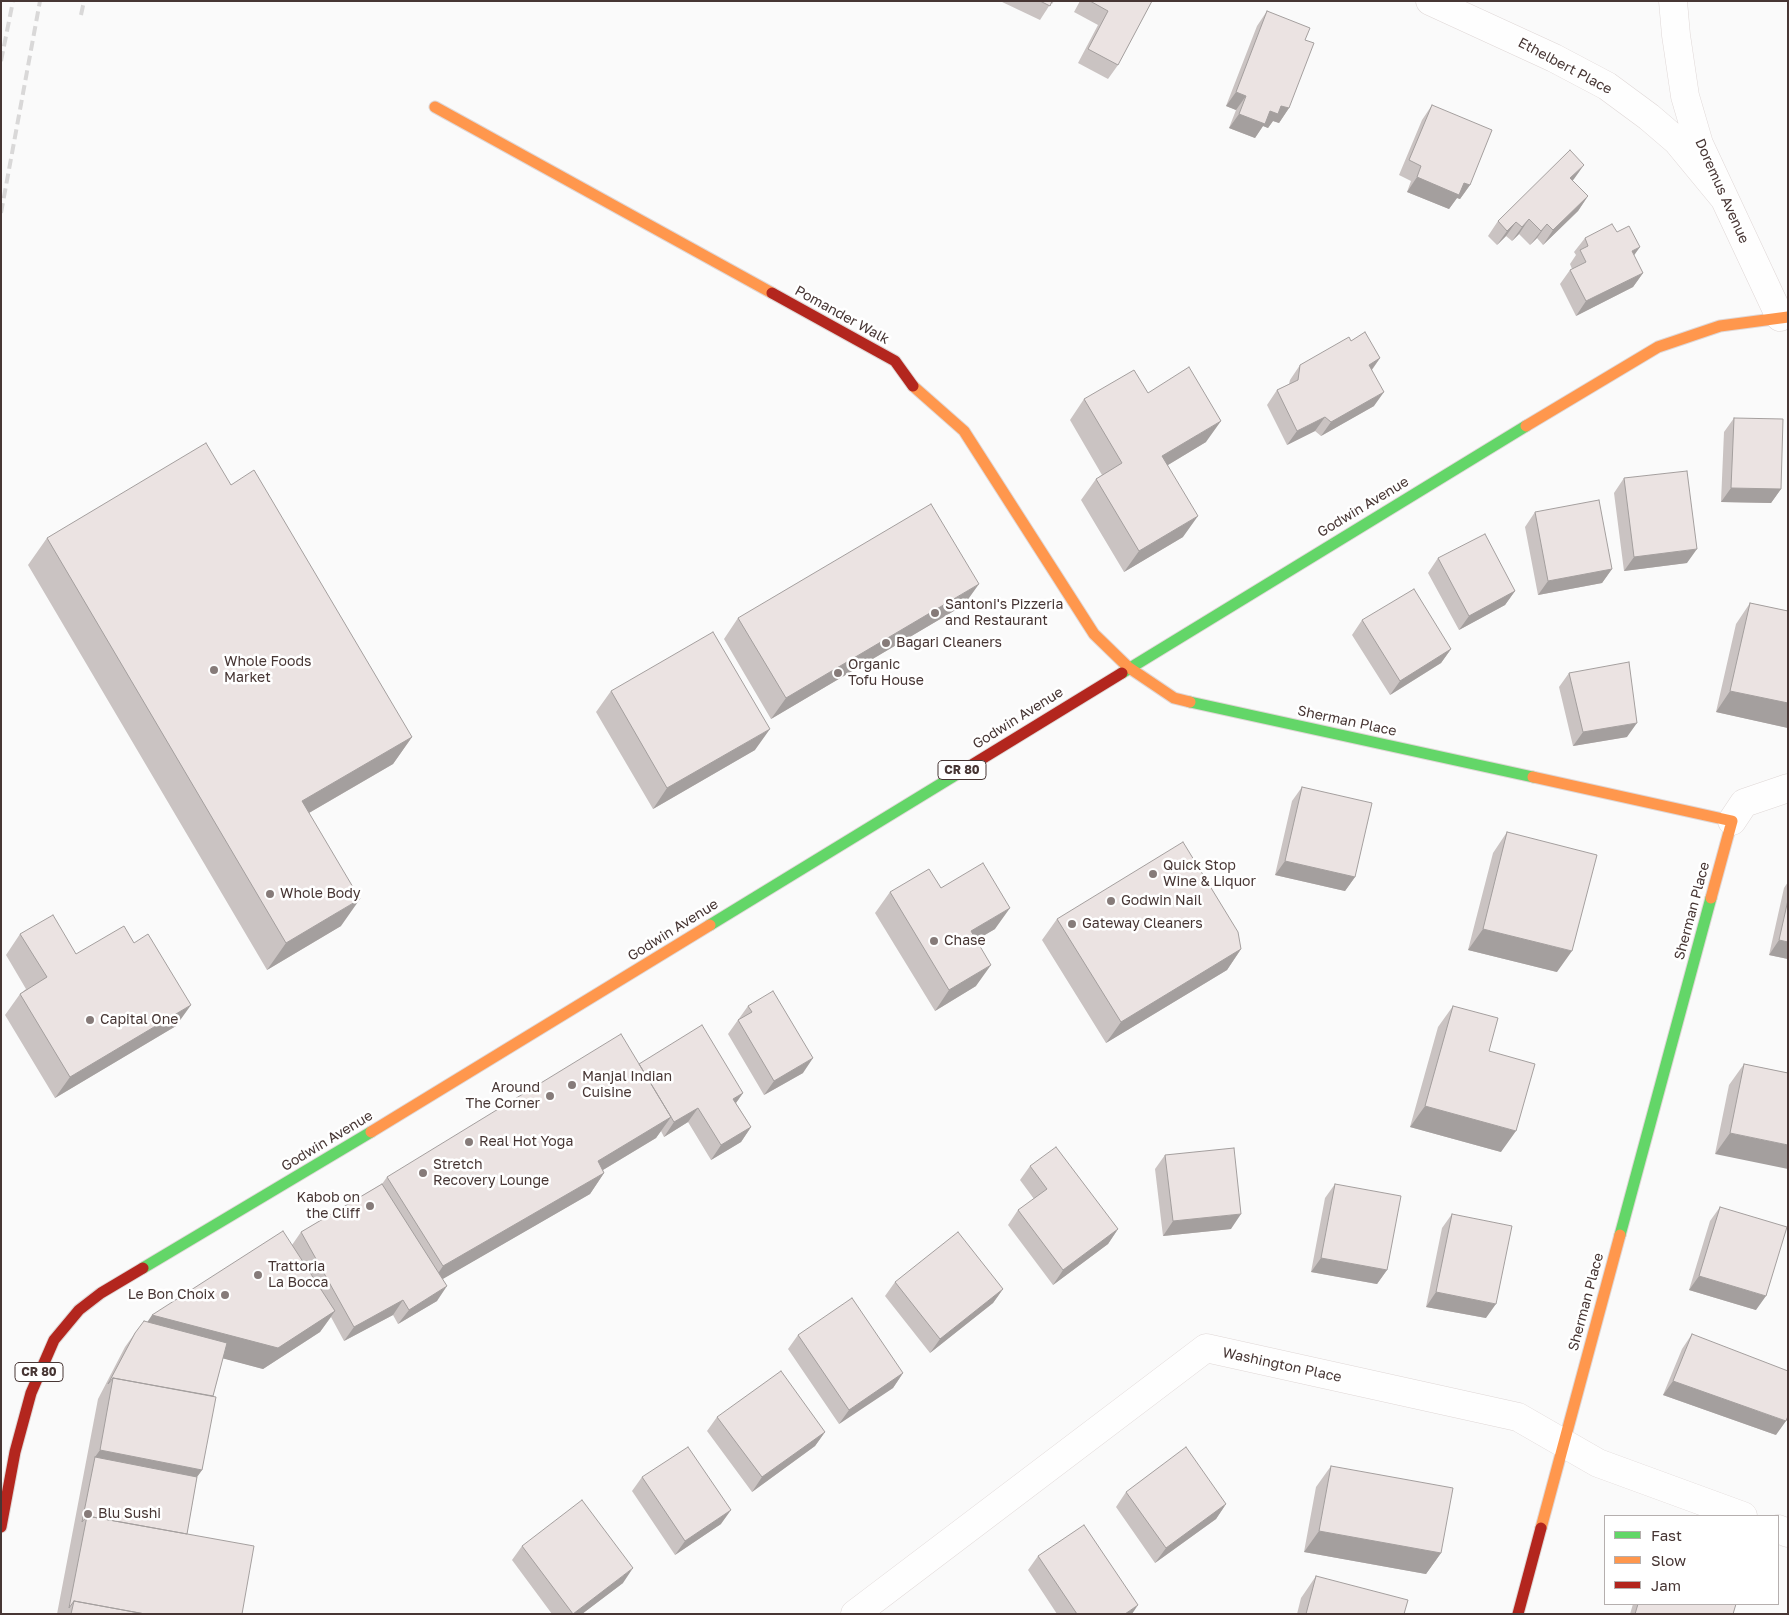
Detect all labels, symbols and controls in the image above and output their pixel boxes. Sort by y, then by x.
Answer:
street label: Ethelbert Place [1515,34,1615,98]
street label: Doremus Avenue [1691,136,1753,246]
street label: Pomander Walk [792,282,892,348]
street label: Godwin Avenue [1314,473,1412,541]
place label: Santoni's Pizzeria and Restaurant [945,597,1063,630]
marker: Santoni's Pizzeria and Restaurant [929,607,941,619]
place label: Bagari Cleaners [896,635,1002,651]
marker: Bagari Cleaners [880,637,892,649]
place label: Whole Foods Market [224,654,311,686]
place label: Organic Tofu House [848,657,924,690]
marker: Whole Foods Market [208,664,220,676]
marker: Organic Tofu House [832,667,844,679]
street label: Godwin Avenue [970,683,1066,753]
street label: Sherman Place [1296,702,1398,740]
road number: CR 80 [938,760,986,780]
place label: Quick Stop Wine & Liquor [1163,858,1256,890]
street label: Sherman Place [1671,860,1713,962]
marker: Quick Stop Wine & Liquor [1147,868,1159,880]
place label: Whole Body [280,886,361,902]
marker: Whole Body [264,888,276,900]
place label: Godwin Nail [1121,893,1202,909]
street label: Godwin Avenue [625,895,721,965]
marker: Godwin Nail [1105,895,1117,907]
place label: Gateway Cleaners [1082,916,1203,932]
marker: Gateway Cleaners [1066,918,1078,930]
place label: Chase [944,933,986,949]
marker: Chase [928,935,940,947]
place label: Capital One [100,1012,178,1028]
marker: Capital One [84,1014,96,1026]
place label: Manjal Indian Cuisine [582,1069,672,1102]
marker: Manjal Indian Cuisine [566,1079,578,1091]
place label: Around The Corner [466,1080,540,1112]
marker: Around The Corner [544,1090,556,1102]
street label: Godwin Avenue [278,1107,376,1175]
place label: Real Hot Yoga [479,1134,573,1150]
marker: Real Hot Yoga [463,1136,475,1148]
place label: Stretch Recovery Lounge [433,1157,549,1190]
marker: Stretch Recovery Lounge [417,1167,429,1179]
place label: Kabob on the Cliff [296,1190,360,1222]
marker: Kabob on the Cliff [364,1200,376,1212]
street label: Sherman Place [1565,1251,1607,1353]
place label: Trattoria La Bocca [268,1259,328,1292]
marker: Trattoria La Bocca [252,1269,264,1281]
place label: Le Bon Choix [128,1287,215,1303]
marker: Le Bon Choix [219,1289,231,1301]
street label: Washington Place [1221,1344,1343,1386]
road number: CR 80 [15,1362,63,1381]
place label: Blu Sushi [98,1506,161,1522]
marker: Blu Sushi [82,1508,94,1520]
legend [1604,1515,1779,1605]
text: Fast [1651,1526,1682,1544]
text: Slow [1651,1551,1686,1569]
text: Jam [1651,1576,1681,1594]

